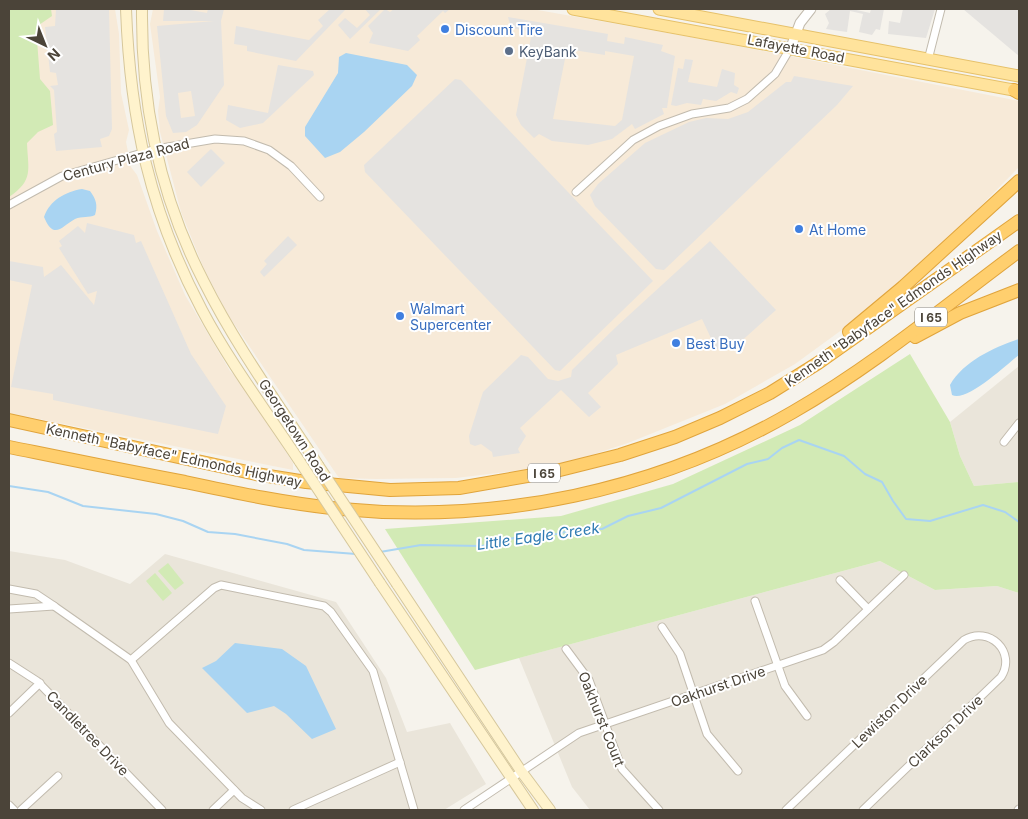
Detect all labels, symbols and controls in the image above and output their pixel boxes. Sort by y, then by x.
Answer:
north arrow [20,20,70,70]
place label: Discount Tire [455,21,543,38]
marker: Discount Tire [439,23,451,35]
street label: Lafayette Road [746,30,846,66]
place label: KeyBank [519,43,577,60]
text: N [45,45,64,65]
marker: KeyBank [503,45,515,57]
street label: Century Plaza Road [61,134,191,184]
place label: At Home [809,221,866,238]
marker: At Home [793,223,805,235]
street label: Kenneth "Babyface" Edmonds Highway [781,226,1005,390]
place label: Walmart Supercenter [410,300,491,333]
road number: I 65 [915,308,947,326]
marker: Walmart Supercenter [394,310,406,322]
place label: Best Buy [686,335,745,352]
marker: Best Buy [670,337,682,349]
street label: Georgetown Road [256,376,334,484]
street label: Kenneth "Babyface" Edmonds Highway [45,420,304,490]
road number: I 65 [528,463,560,482]
water label: Little Eagle Creek [475,518,601,554]
street label: Oakhurst Drive [669,662,767,710]
street label: Oakhurst Court [575,669,629,769]
street label: Lewiston Drive [848,671,930,751]
street label: Candletree Drive [43,687,133,779]
street label: Clarkson Drive [904,691,986,771]

